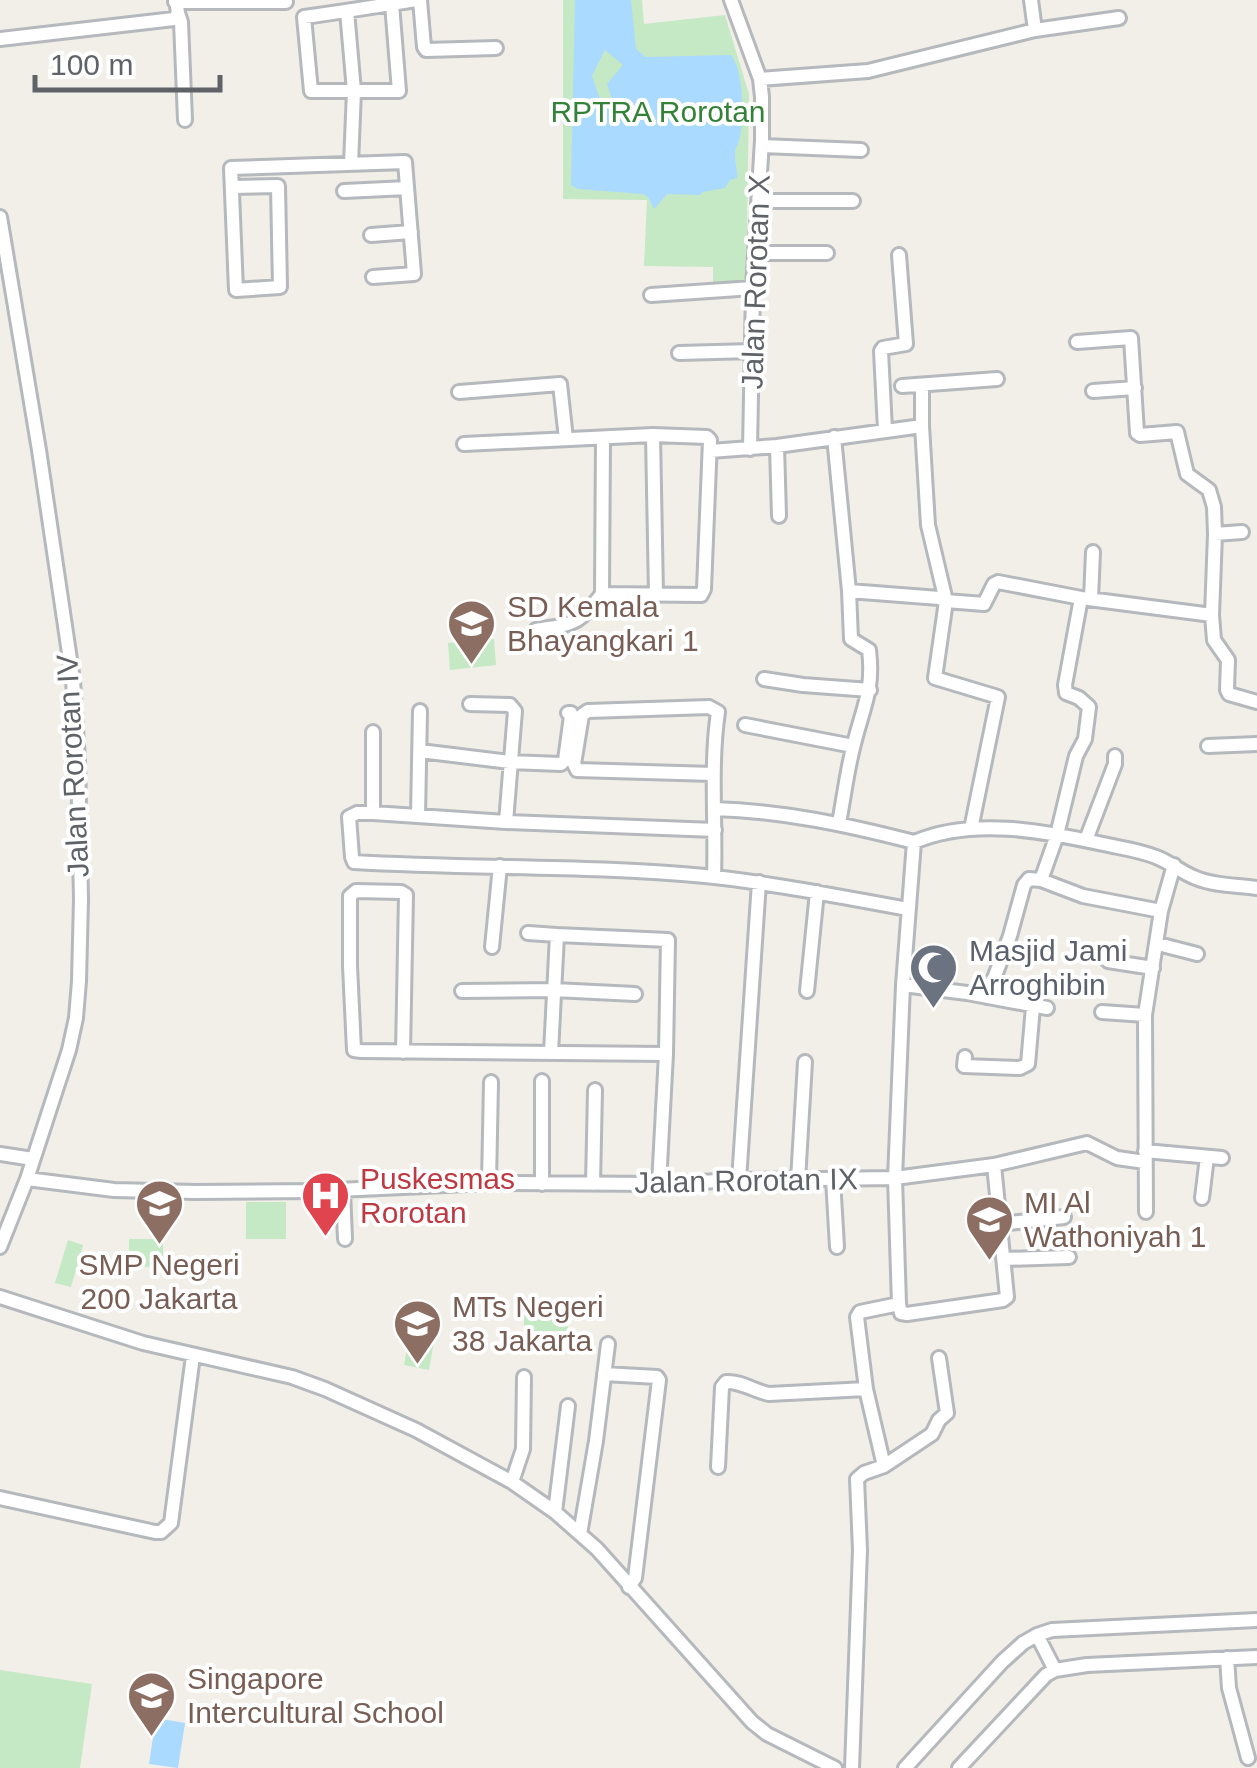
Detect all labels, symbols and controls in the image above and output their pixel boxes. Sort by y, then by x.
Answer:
scale bar [35,30,220,92]
text: 100 m [50,48,133,81]
park label: RPTRA Rorotan [550,95,766,128]
street label: Jalan Rorotan X [735,174,776,390]
place label: SD Kemala Bhayangkari 1 [507,590,699,657]
school or university icon: SD Kemala Bhayangkari 1 [446,598,498,666]
street label: Jalan Rorotan IV [50,654,95,878]
place label: Masjid Jami Arroghibin [969,934,1127,1001]
mosque icon: Masjid Jami Arroghibin [908,942,960,1010]
place label: Puskesmas Rorotan [360,1162,515,1229]
street label: Jalan Rorotan IX [634,1162,858,1199]
hospital icon: Puskesmas Rorotan [299,1170,351,1238]
school or university icon: SMP Negeri 200 Jakarta [133,1178,185,1246]
place label: MI Al Wathoniyah 1 [1024,1186,1206,1253]
school or university icon: MI Al Wathoniyah 1 [963,1194,1015,1262]
place label: SMP Negeri 200 Jakarta [78,1248,240,1315]
place label: MTs Negeri 38 Jakarta [452,1290,604,1357]
school or university icon: MTs Negeri 38 Jakarta [391,1298,443,1366]
place label: Singapore Intercultural School [187,1662,444,1729]
school or university icon: Singapore Intercultural School [126,1670,178,1738]

